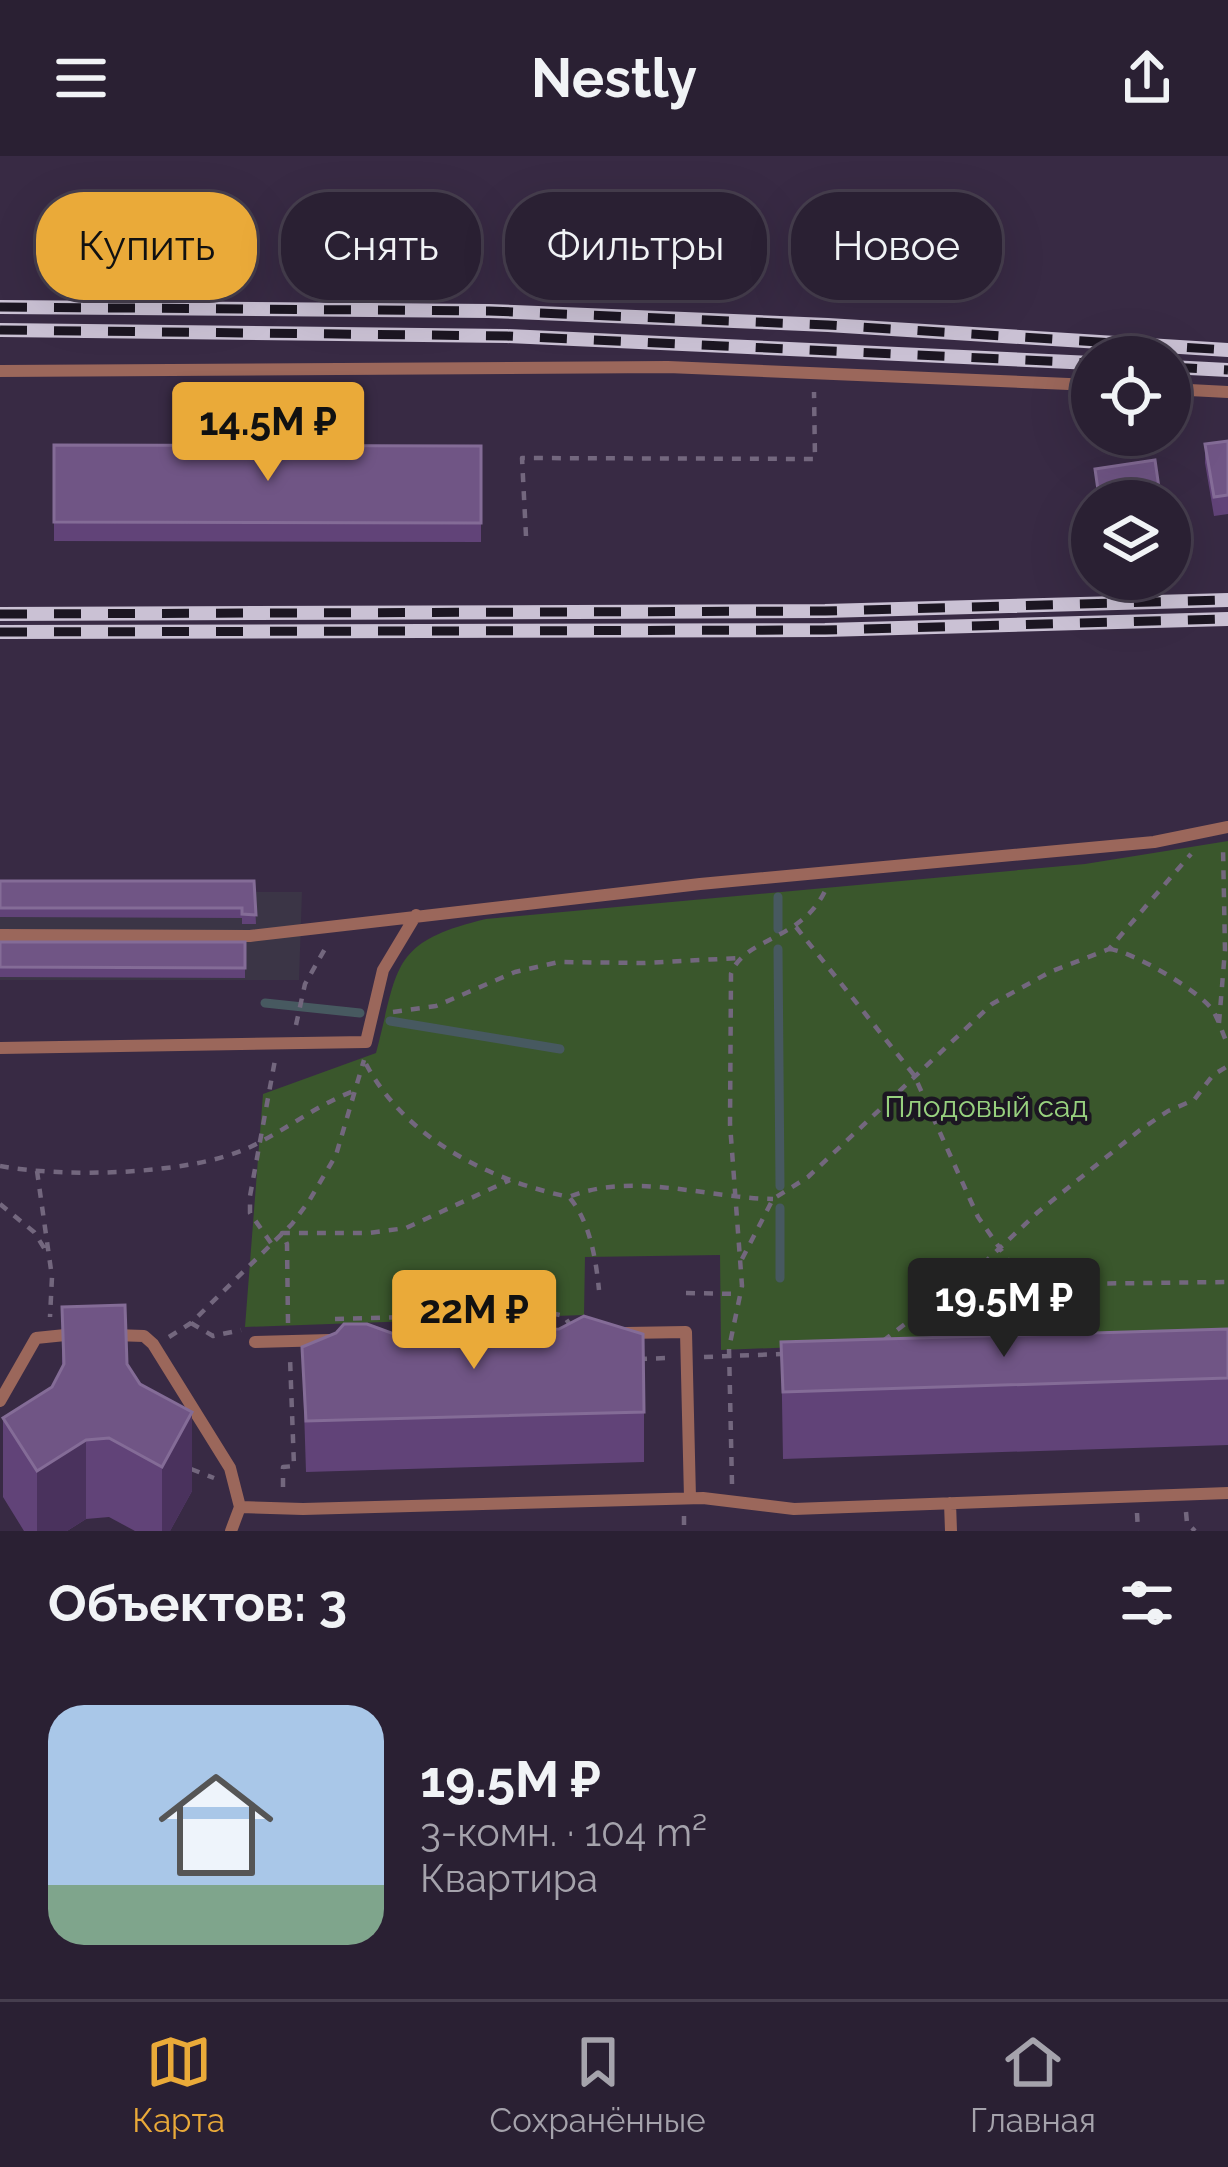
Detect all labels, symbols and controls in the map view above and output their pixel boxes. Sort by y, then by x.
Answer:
icon: menu [48,45,114,111]
icon: share [1114,45,1180,111]
text: Nestly [531,46,697,110]
chip: Купить [36,192,257,300]
chip: Снять [281,192,481,300]
chip: Фильтры [505,192,767,300]
chip: Новое [791,192,1002,300]
map controls [1071,336,1191,600]
button: locate [1071,336,1191,456]
pin: 14.5M ₽ [157,382,379,484]
text: 14.5M ₽ [199,398,337,444]
button: layers [1071,480,1191,600]
park label: Плодовый сад [884,1089,1088,1124]
pin: 19.5M ₽ [893,1258,1115,1360]
pin: 22M ₽ [390,1270,558,1372]
text: 19.5M ₽ [935,1274,1073,1320]
text: 22M ₽ [419,1286,529,1332]
icon: filters [1114,1570,1180,1636]
text: Объектов: 3 [48,1573,347,1633]
text: 19.5M ₽ [420,1749,601,1809]
icon: home [144,1753,288,1897]
text: 3-комн. · 104 m² [420,1809,707,1855]
text: Квартира [420,1855,598,1901]
tab: Карта [132,2029,225,2140]
tab: Сохранённые [490,2029,706,2140]
tab: Главная [970,2029,1096,2140]

